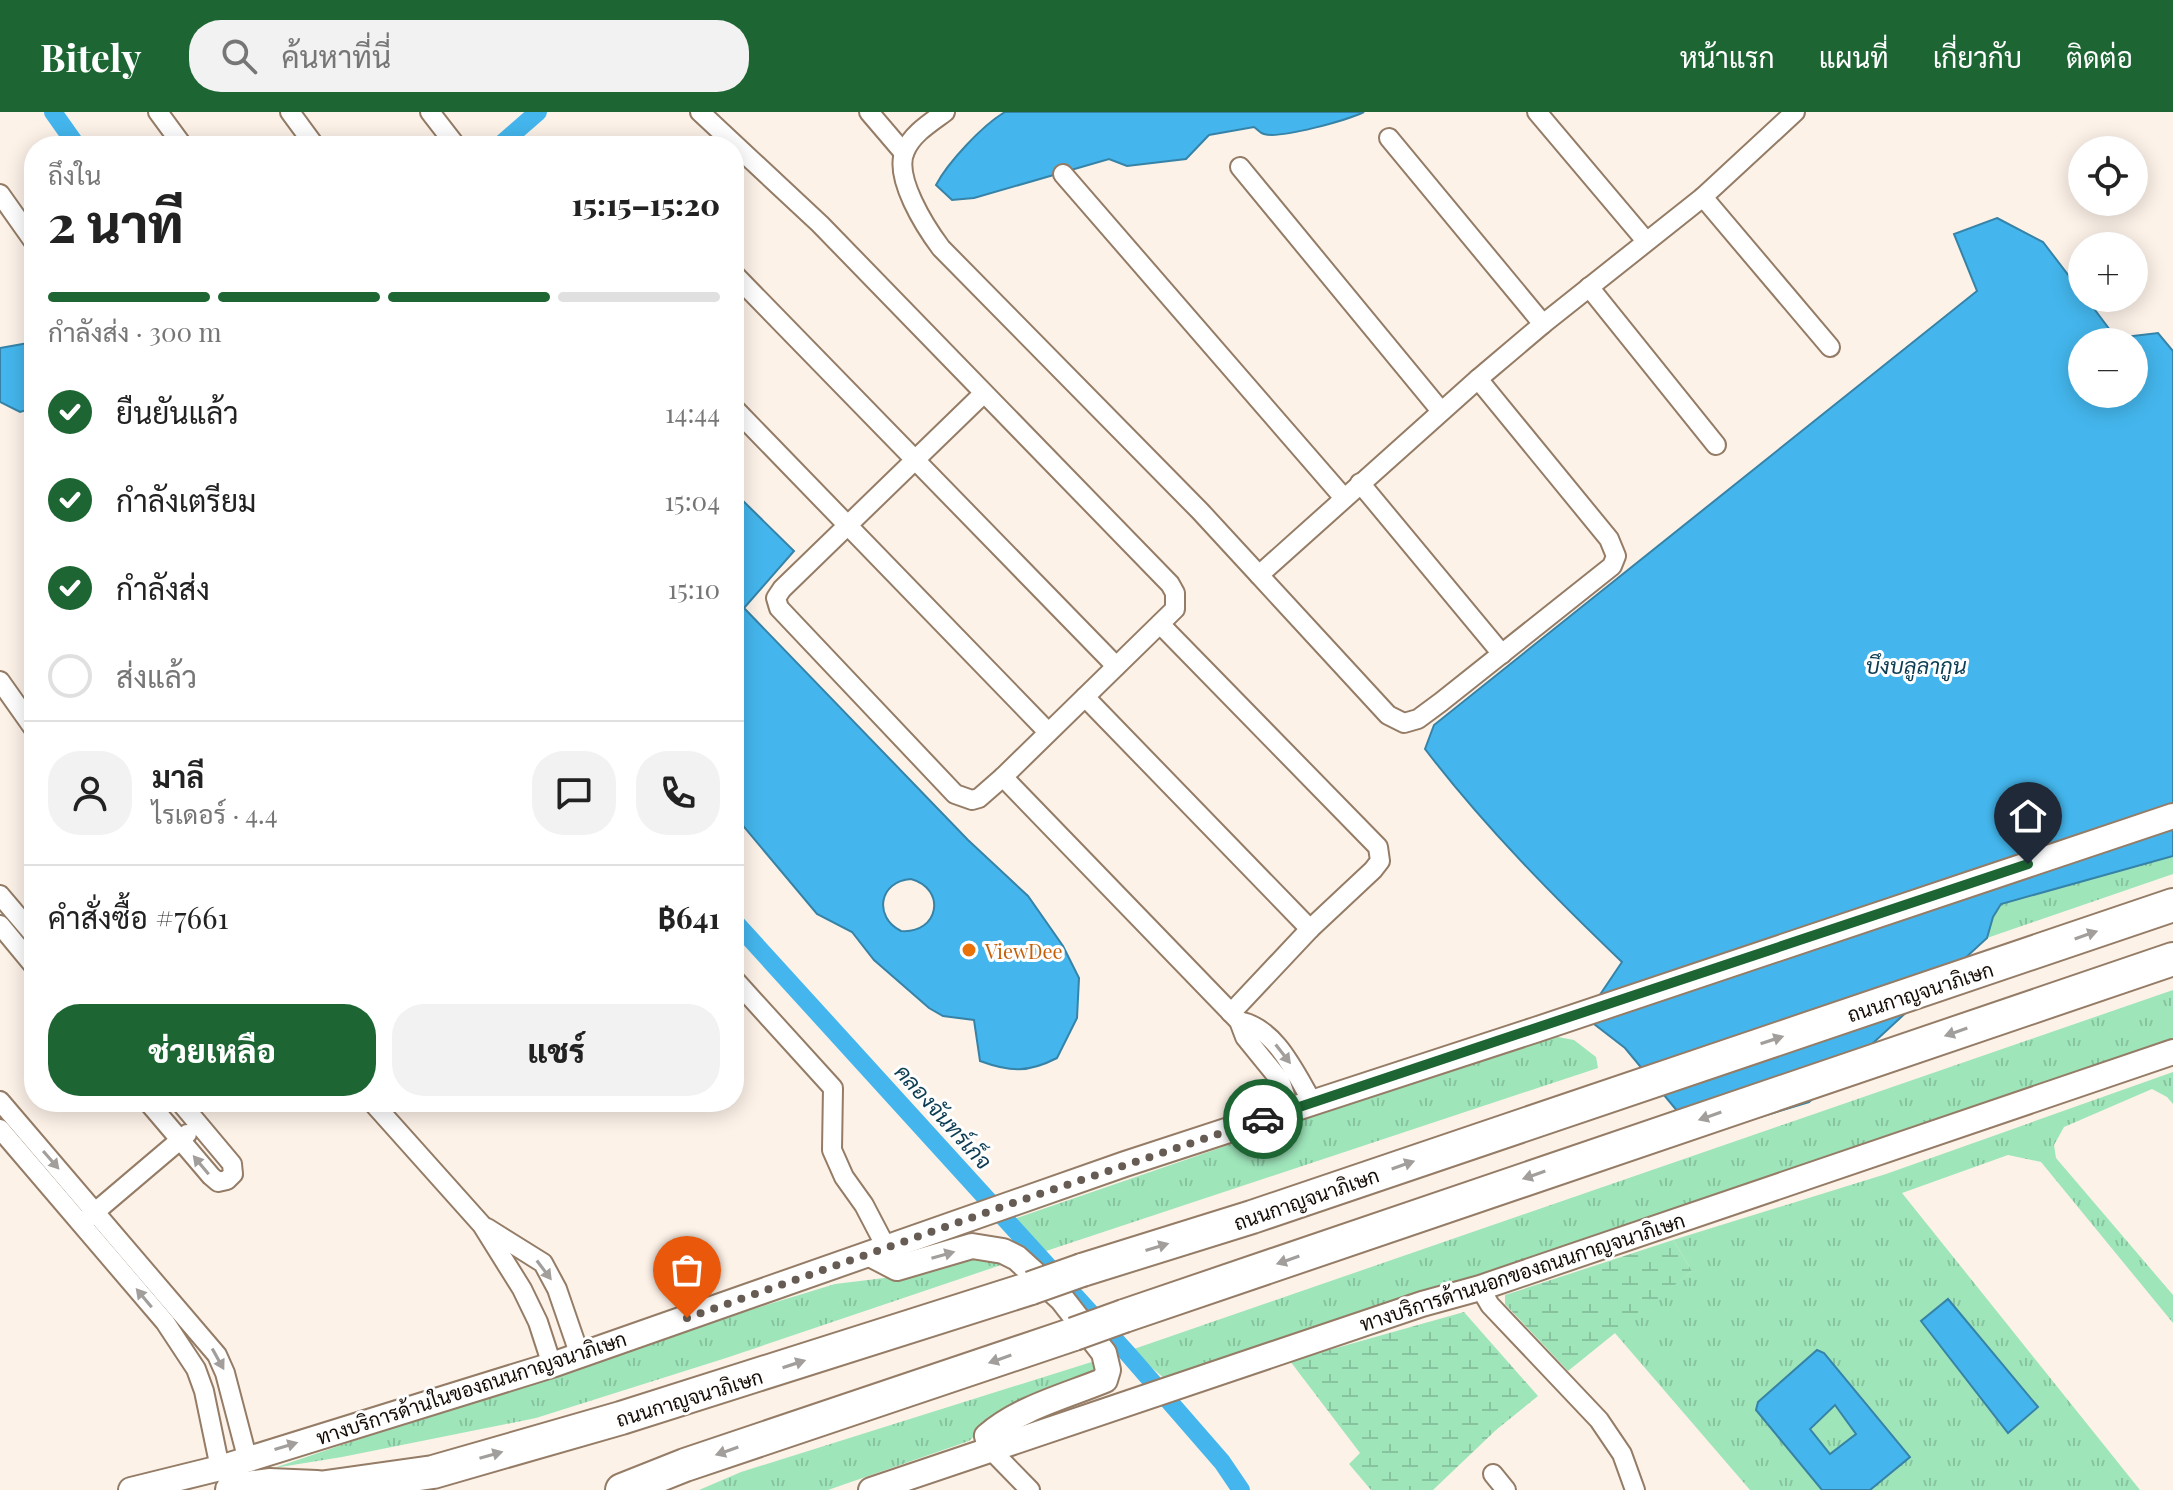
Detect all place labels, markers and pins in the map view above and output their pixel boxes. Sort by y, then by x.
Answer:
pin [1994,782,2062,864]
place label: ViewDee [984,937,1063,964]
marker: ViewDee [960,941,978,959]
pin [653,1236,721,1318]

